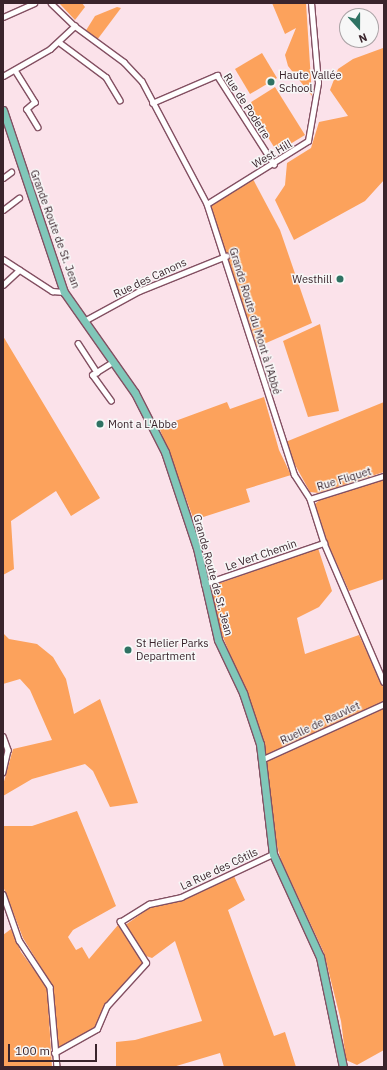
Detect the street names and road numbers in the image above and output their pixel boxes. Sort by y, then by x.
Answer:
street label: Rue de Podetre [221,71,273,141]
street label: West Hill [250,137,294,171]
street label: Grande Route de St. Jean [27,168,83,290]
street label: Grande Route du Mont à l'Abbé [226,246,284,396]
street label: Rue des Canons [111,255,189,301]
street label: Rue Fliquet [315,464,373,494]
street label: Grande Route de St. Jean [190,513,236,637]
street label: Le Vert Chemin [224,537,298,573]
street label: Ruelle de Rauvlet [278,699,362,747]
street label: La Rue des Côtils [178,845,260,893]

